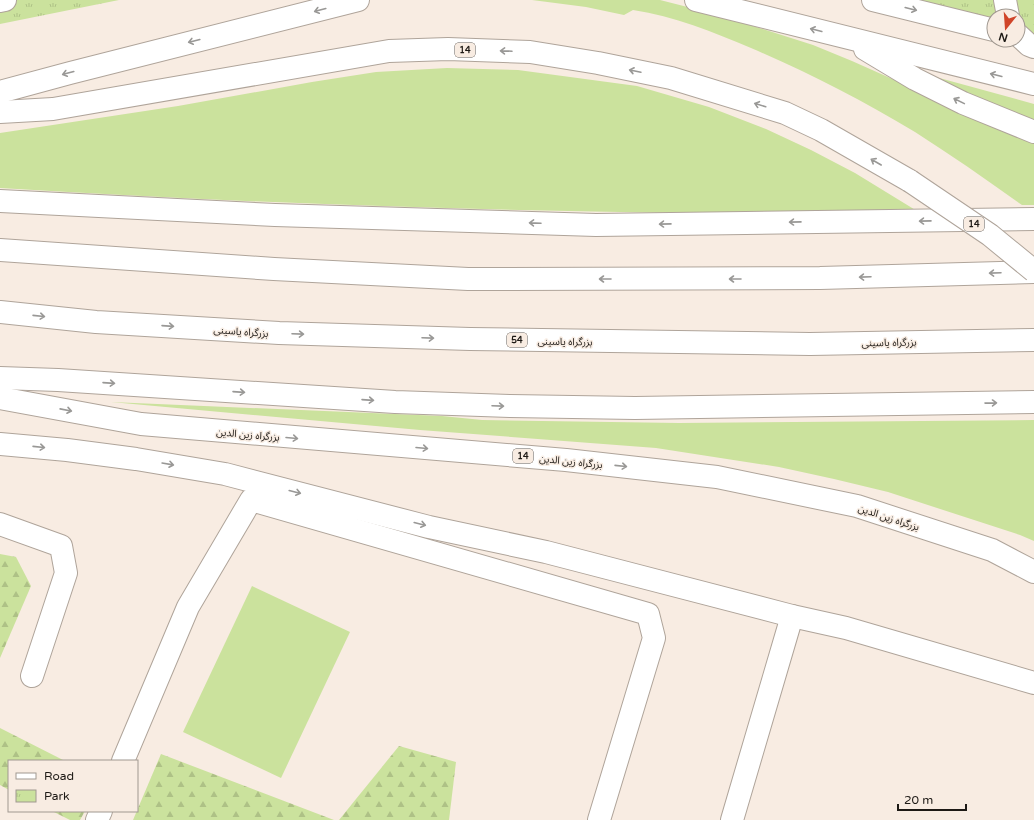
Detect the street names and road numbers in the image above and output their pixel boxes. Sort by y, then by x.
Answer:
road number: 14 [455,43,475,57]
road number: 14 [964,217,984,231]
street label: بزرگراه یاسینی [213,324,269,340]
road number: 54 [507,333,527,347]
street label: بزرگراه یاسینی [537,336,593,348]
street label: بزرگراه یاسینی [861,337,917,349]
street label: بزرگراه زین الدین [216,426,280,444]
road number: 14 [513,449,533,463]
street label: بزرگراه زین الدین [539,453,603,471]
street label: بزرگراه زین الدین [857,502,921,534]

